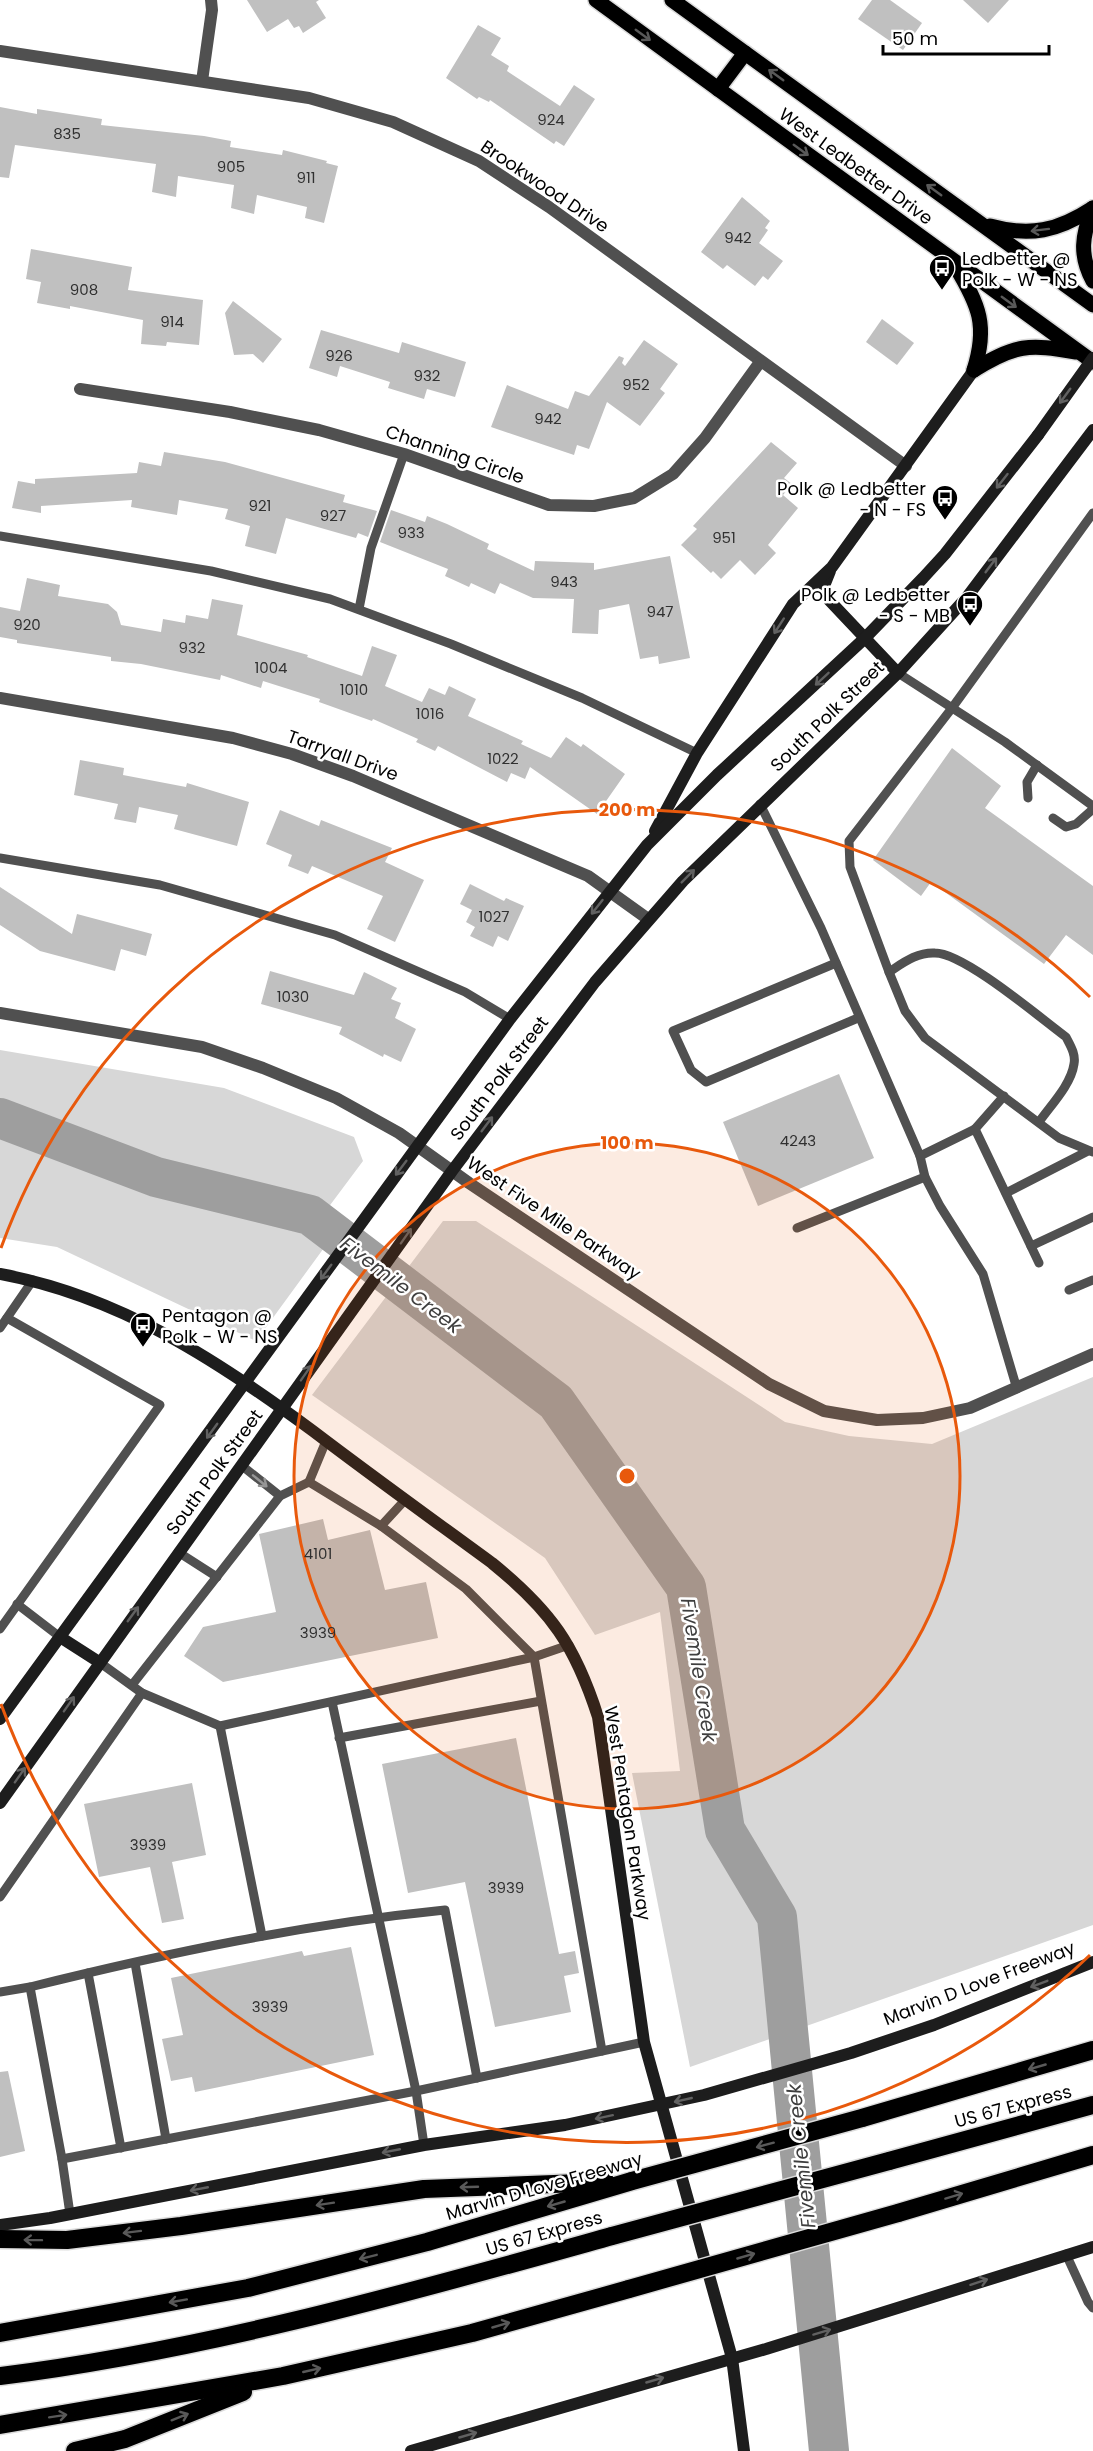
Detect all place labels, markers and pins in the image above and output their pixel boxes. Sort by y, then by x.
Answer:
place label: Ledbetter @ Polk - W - NS [962,246,1078,292]
bus stop icon: Ledbetter @ Polk - W - NS [927,253,957,291]
place label: Polk @ Ledbetter - N - FS [777,476,926,522]
bus stop icon: Polk @ Ledbetter - N - FS [930,483,960,521]
place label: Polk @ Ledbetter - S - MB [801,582,950,628]
bus stop icon: Polk @ Ledbetter - S - MB [955,589,985,627]
place label: Pentagon @ Polk - W - NS [162,1303,278,1349]
bus stop icon: Pentagon @ Polk - W - NS [128,1310,158,1348]
centre of rings [617,1466,637,1486]

